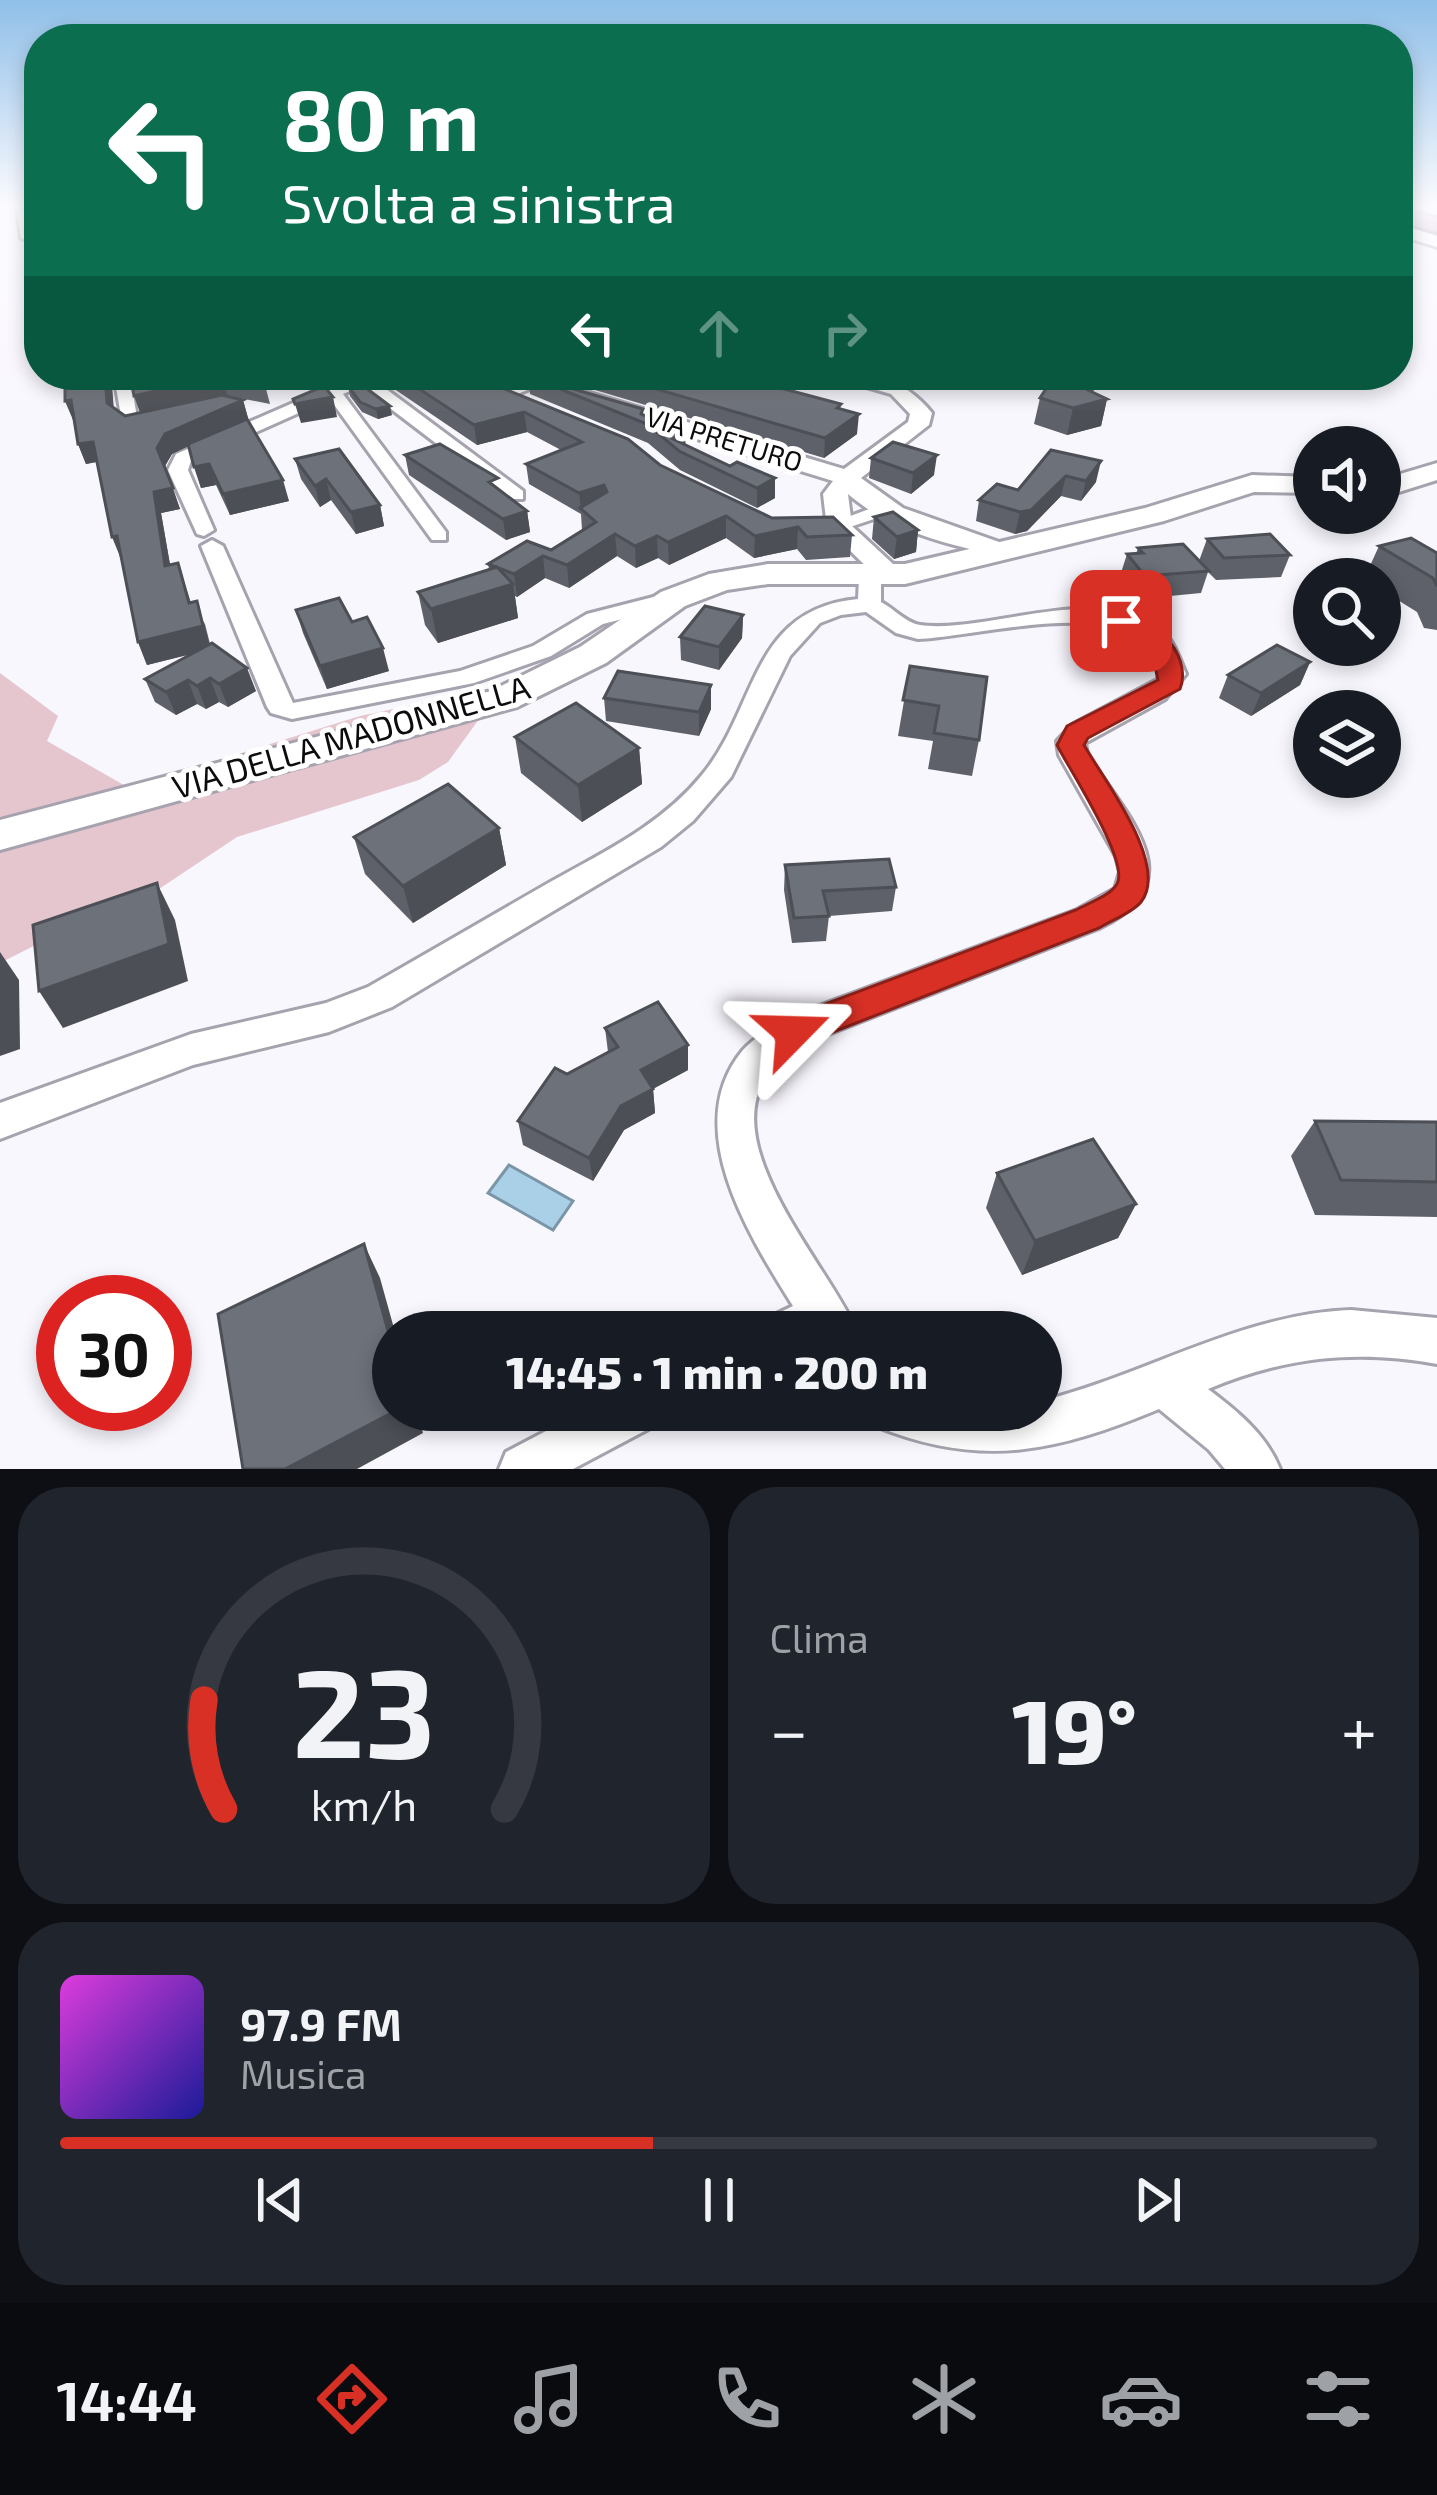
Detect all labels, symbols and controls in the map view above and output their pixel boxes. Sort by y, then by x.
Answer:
text: 80 m [282,67,479,168]
icon: left [84,72,240,228]
text: Svolta a sinistra [282,169,675,234]
icon: left [560,300,626,366]
icon: ahead [686,300,752,366]
icon: right [812,300,878,366]
street label: VIA PRETURO [643,399,807,477]
map controls [1293,426,1401,798]
button: sound [1293,426,1401,534]
button: search [1293,558,1401,666]
pin [1070,570,1172,672]
icon: arrive [1088,588,1154,654]
street label: VIA DELLA MADONNELLA [167,666,535,806]
button: layers [1293,690,1401,798]
position arrow [730,969,856,1095]
speed limit sign: 30 [36,1275,192,1431]
text: 14:45 · 1 min · 200 m [506,1344,928,1398]
text: Clima [770,1614,869,1661]
text: 23 [292,1633,435,1783]
text: 19° [1012,1674,1137,1782]
text: − [770,1689,808,1768]
text: + [1341,1689,1377,1768]
text: km/h [310,1777,417,1829]
text: 97.9 FM [240,1996,402,2050]
text: Musica [240,2050,366,2097]
icon: previous [247,2167,313,2233]
icon: pause [686,2167,752,2233]
icon: next [1125,2167,1191,2233]
icon: directions [310,2357,394,2441]
icon: music [507,2357,591,2441]
icon: phone [705,2357,789,2441]
icon: climate [902,2357,986,2441]
icon: car [1099,2357,1183,2441]
icon: filters [1296,2357,1380,2441]
text: 14:44 [57,2367,197,2432]

